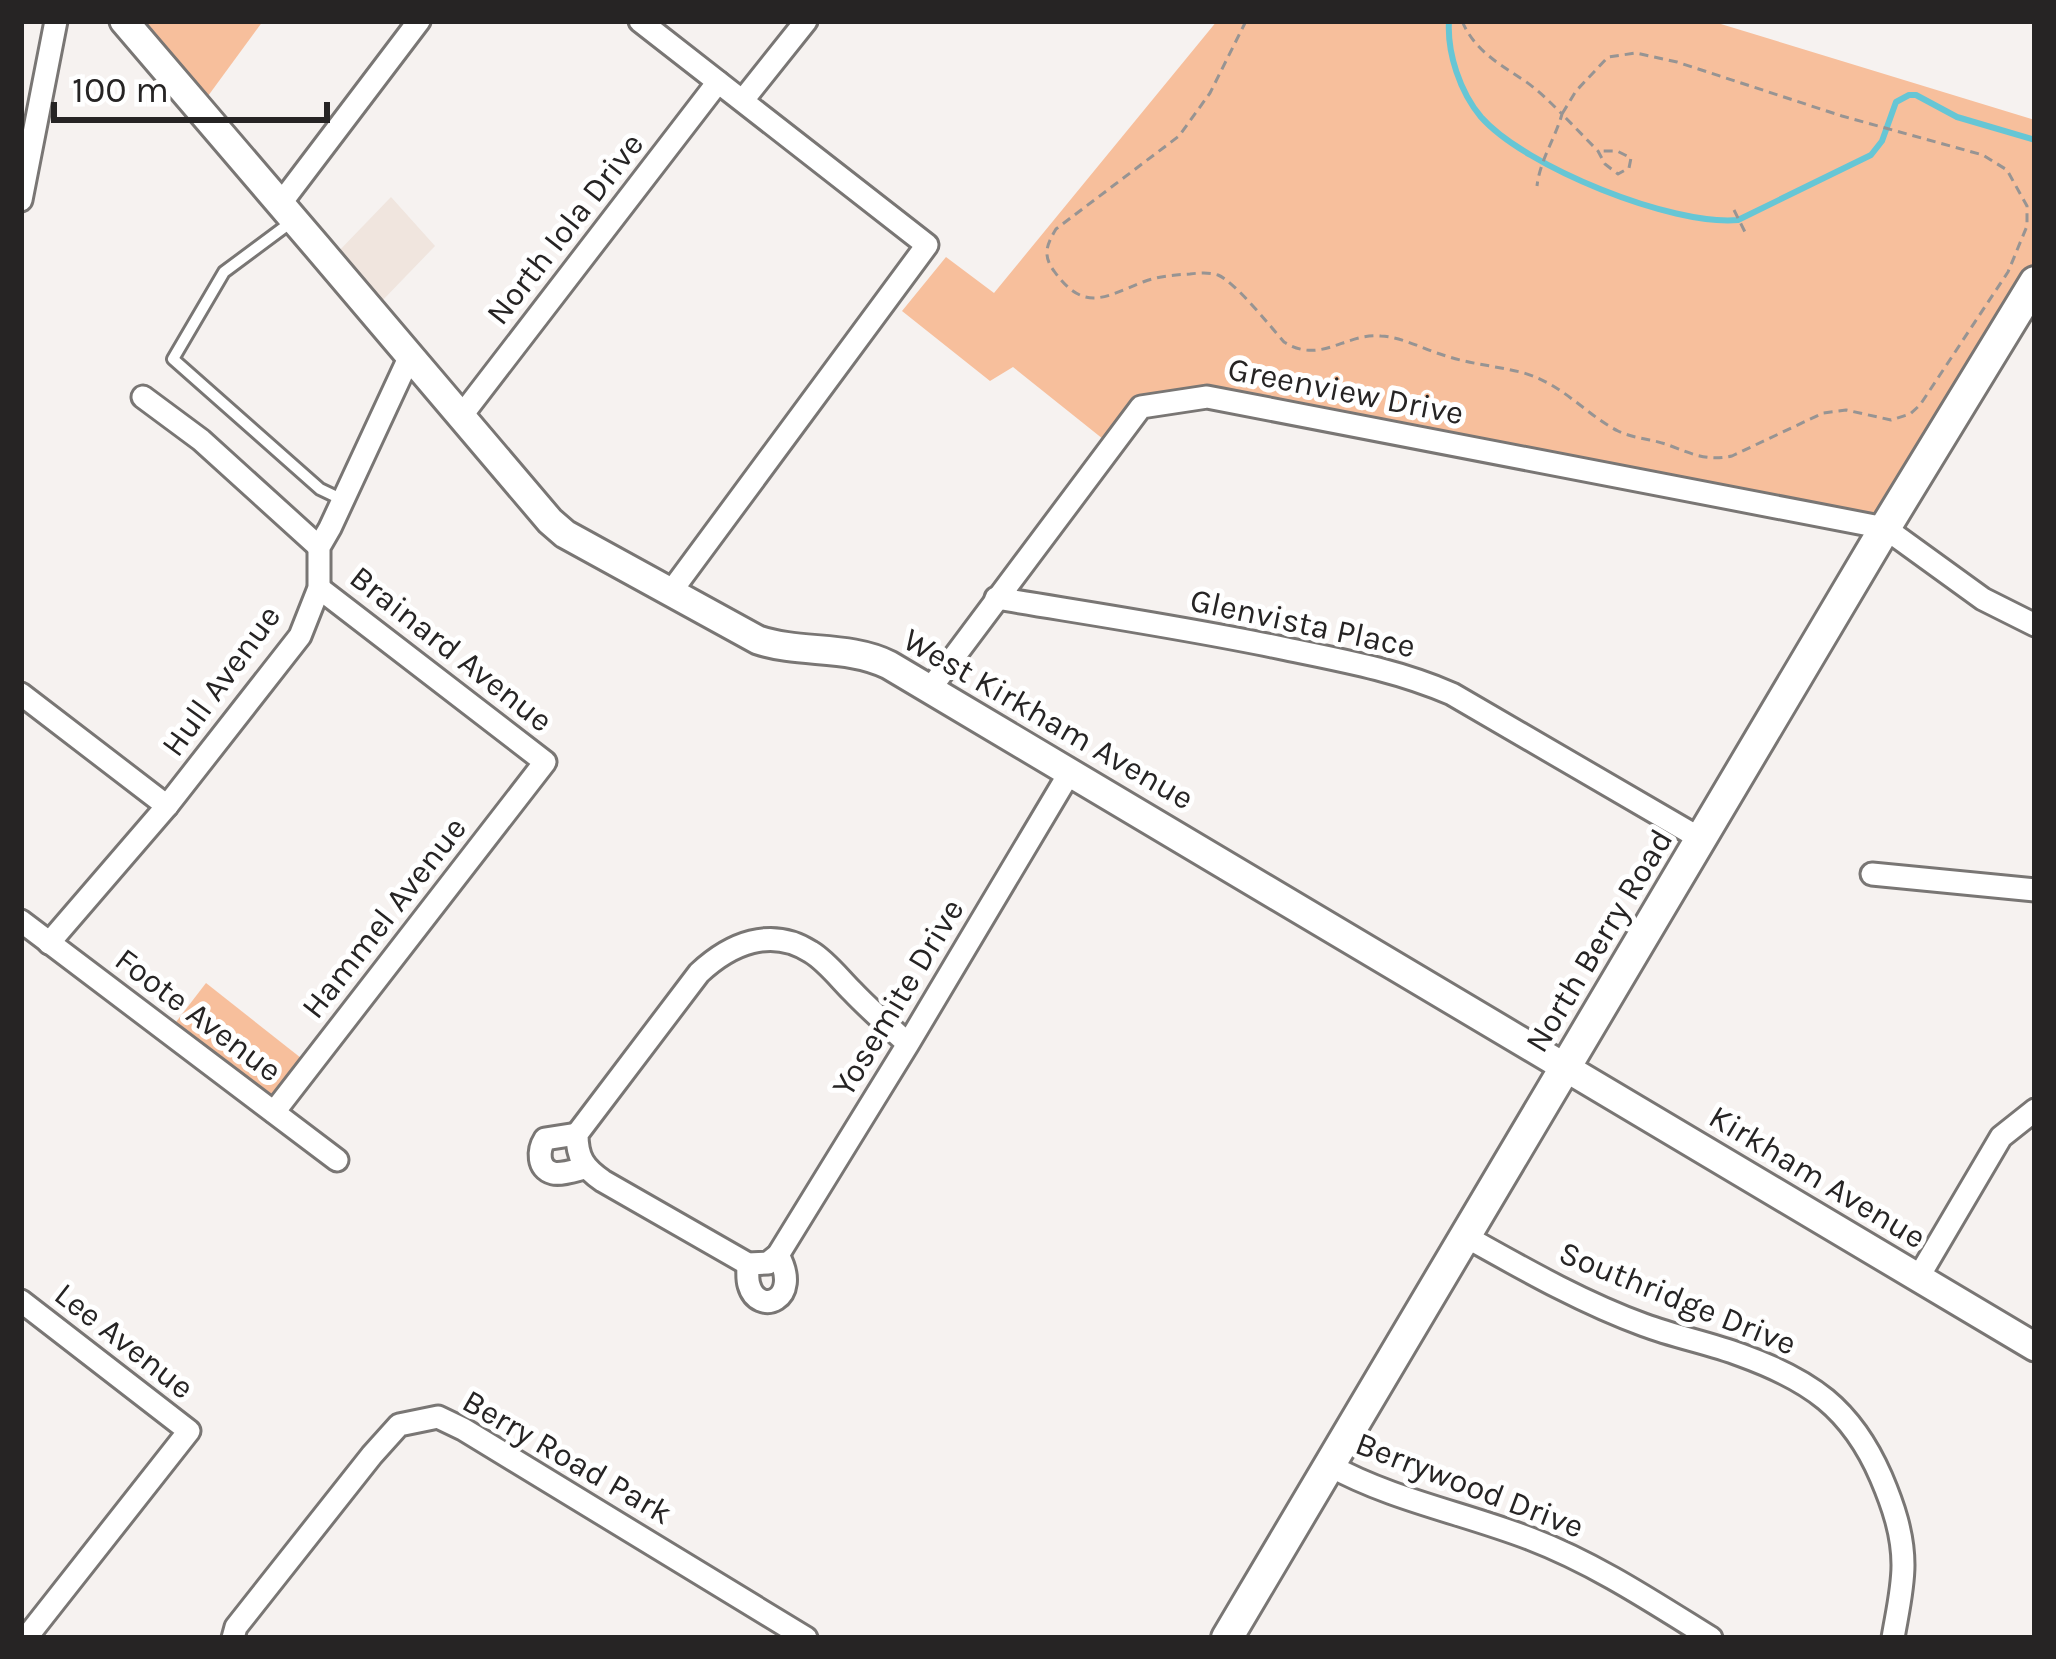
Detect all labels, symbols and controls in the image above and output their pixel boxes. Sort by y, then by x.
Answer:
scale bar [54,48,327,122]
text: 100 m [72,69,169,111]
street label: North Iola Drive [478,125,651,332]
street label: Greenview Drive [1225,350,1467,432]
street label: Brainard Avenue [343,558,560,740]
street label: Glenvista Place [1187,581,1419,665]
street label: Hull Avenue [153,598,288,763]
street label: West Kirkham Avenue [897,620,1200,818]
street label: Hammel Avenue [294,810,474,1026]
street label: North Berry Road [1517,822,1680,1059]
street label: Yosemite Drive [824,892,972,1103]
street label: Foote Avenue [108,940,289,1090]
street label: Kirkham Avenue [1702,1097,1933,1256]
street label: Southridge Drive [1554,1233,1802,1363]
street label: Lee Avenue [47,1275,201,1407]
street label: Berry Road Park [456,1382,679,1532]
street label: Berrywood Drive [1350,1424,1589,1546]

